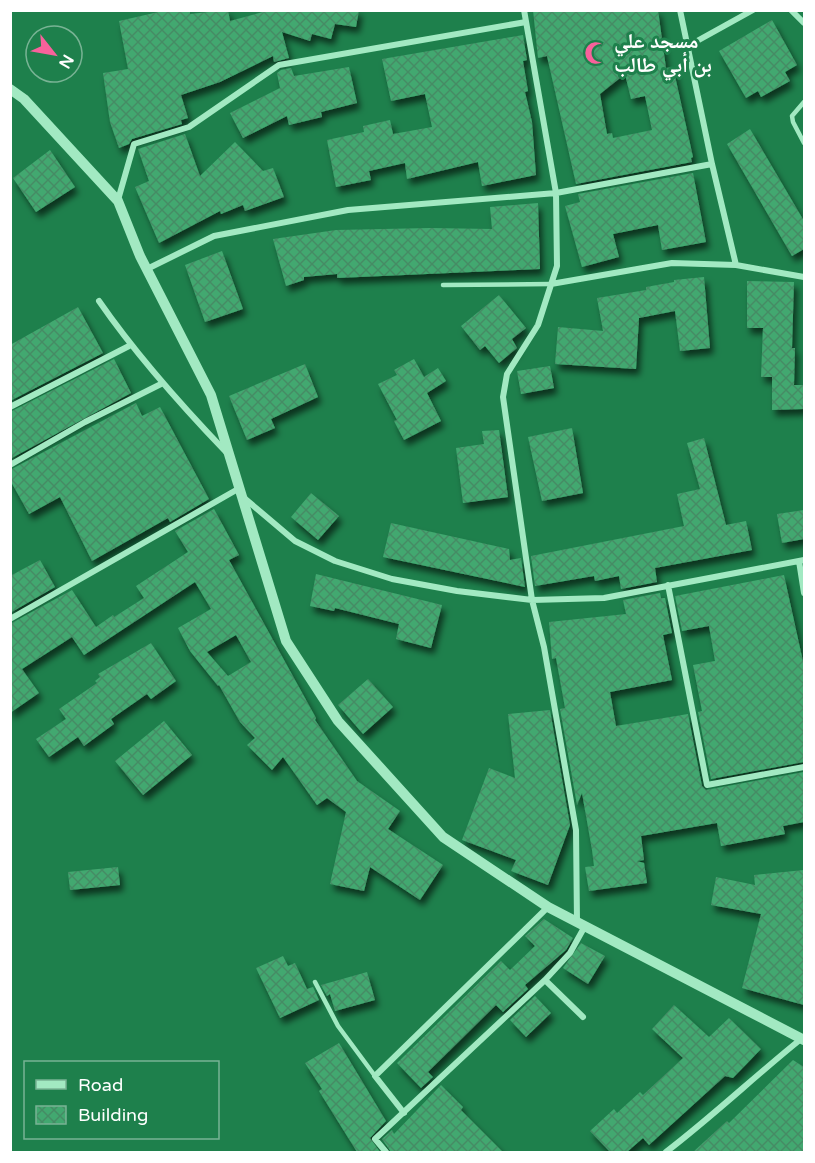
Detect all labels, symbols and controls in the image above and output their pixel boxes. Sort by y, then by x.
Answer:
north arrow [24,24,84,84]
place label: مسجد علي بن أبي طالب [614,29,712,81]
mosque icon: مسجد علي بن أبي طالب [583,40,609,66]
text: N [54,51,78,72]
legend [24,1061,219,1139]
text: Road [78,1074,123,1096]
text: Building [78,1104,148,1126]

